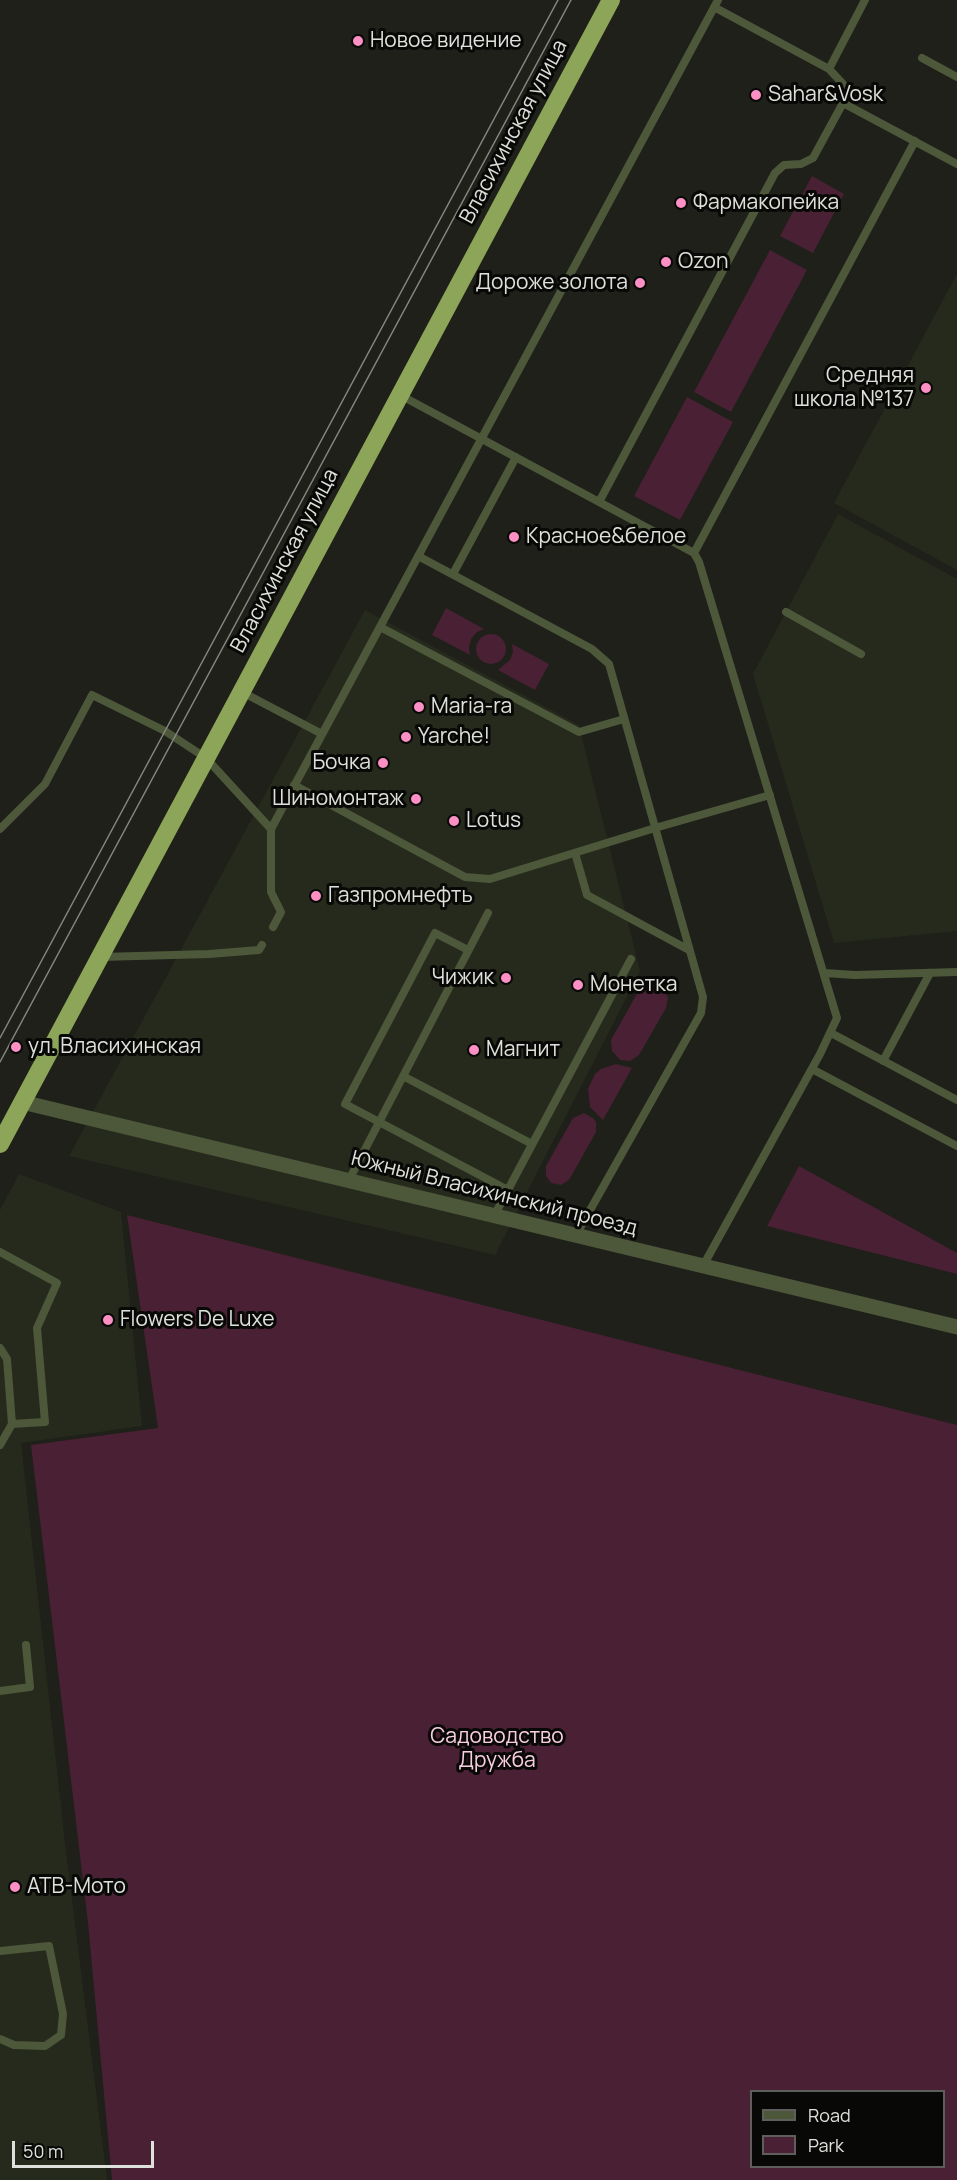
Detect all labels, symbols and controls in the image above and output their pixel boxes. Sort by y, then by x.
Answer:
place label: Новое видение [370,28,522,54]
marker: Новое видение [351,34,365,48]
street label: Власихинская улица [455,36,573,228]
place label: Sahar&Vosk [768,82,883,108]
marker: Sahar&Vosk [749,88,763,102]
place label: Фармакопейка [693,190,839,216]
marker: Фармакопейка [674,196,688,210]
place label: Ozon [678,249,728,275]
marker: Ozon [659,255,673,269]
place label: Дороже золота [476,270,628,296]
marker: Дороже золота [633,276,647,290]
place label: Средняя школа №137 [794,363,914,413]
marker: Средняя школа №137 [919,381,933,395]
street label: Власихинская улица [226,465,344,657]
place label: Красное&белое [526,524,686,550]
marker: Красное&белое [507,530,521,544]
place label: Maria-ra [431,694,512,720]
marker: Maria-ra [412,700,426,714]
place label: Yarche! [418,724,490,750]
marker: Yarche! [399,730,413,744]
place label: Бочка [312,750,371,776]
marker: Бочка [376,756,390,770]
place label: Шиномонтаж [272,786,404,812]
marker: Шиномонтаж [409,792,423,806]
place label: Lotus [466,808,521,834]
marker: Lotus [447,814,461,828]
place label: Газпромнефть [328,883,473,909]
marker: Газпромнефть [309,889,323,903]
place label: Чижик [431,965,494,991]
marker: Чижик [499,971,513,985]
place label: Монетка [590,972,677,998]
marker: Монетка [571,978,585,992]
place label: ул. Власихинская [28,1034,201,1060]
place label: Магнит [486,1037,560,1063]
marker: ул. Власихинская [9,1040,23,1054]
marker: Магнит [467,1043,481,1057]
street label: Южный Власихинский проезд [348,1146,640,1242]
place label: Flowers De Luxe [120,1307,275,1333]
marker: Flowers De Luxe [101,1313,115,1327]
park label: Садоводство Дружба [430,1724,564,1774]
place label: АТВ-Мото [27,1874,126,1900]
marker: АТВ-Мото [8,1880,22,1894]
legend [750,2090,945,2168]
text: Road [808,2103,851,2127]
scale bar [15,2129,158,2167]
text: Park [808,2133,844,2157]
text: 50 m [23,2139,63,2163]

